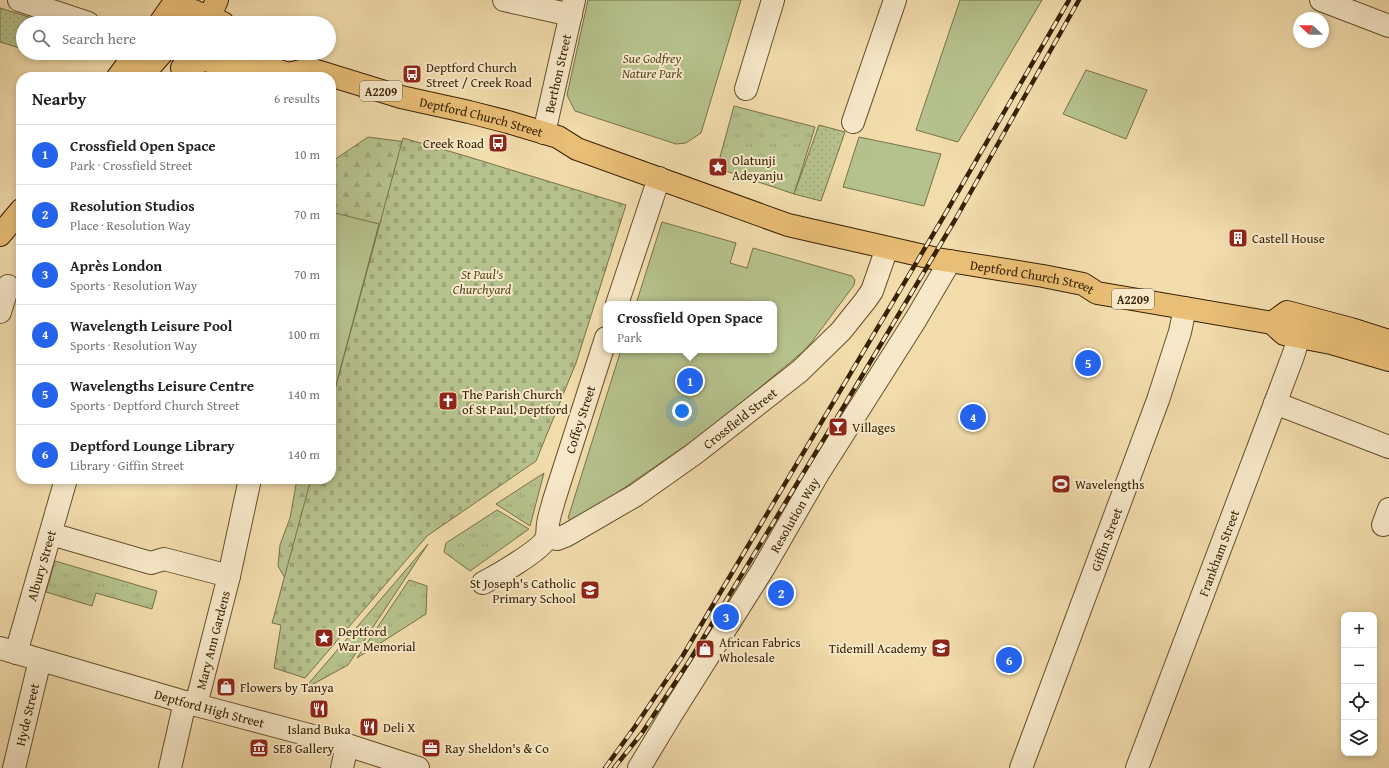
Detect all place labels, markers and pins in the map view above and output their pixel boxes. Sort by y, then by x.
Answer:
place label: Deptford Church Street / Creek Road [426,58,532,92]
bus stop icon: Deptford Church Street / Creek Road [401,63,423,85]
bus stop icon: Creek Road [487,132,509,154]
place label: Creek Road [423,134,484,153]
place label: Olatunji Adeyanju [732,151,783,185]
place icon: Olatunji Adeyanju [707,156,729,178]
building icon: Castell House [1227,227,1249,249]
place label: Castell House [1252,229,1325,248]
pin: 5 [1075,348,1101,378]
pin: 1 [677,366,703,396]
place label: The Parish Church of St Paul, Deptford [462,385,568,419]
church icon: The Parish Church of St Paul, Deptford [437,390,459,412]
pin: 4 [960,402,986,432]
bar icon: Villages [827,416,849,438]
place label: Villages [852,418,895,437]
sports icon: Wavelengths [1050,473,1072,495]
place label: Wavelengths [1075,475,1144,494]
place label: St Joseph's Catholic Primary School [470,574,576,608]
pin: 2 [768,578,794,608]
school or university icon: St Joseph's Catholic Primary School [579,579,601,601]
pin: 3 [713,602,739,632]
place label: Deptford War Memorial [338,622,416,656]
place icon: Deptford War Memorial [313,627,335,649]
place label: African Fabrics Wholesale [719,633,801,667]
school or university icon: Tidemill Academy [930,637,952,659]
shop icon: African Fabrics Wholesale [694,638,716,660]
place label: Tidemill Academy [829,639,928,658]
pin: 6 [996,645,1022,675]
shop icon: Flowers by Tanya [215,676,237,698]
place label: Flowers by Tanya [240,678,334,697]
restaurant icon: Island Buka [308,698,330,720]
restaurant icon: Deli X [358,716,380,738]
place label: Deli X [383,718,415,737]
place label: Island Buka [287,720,351,739]
museum icon: SE8 Gallery [248,737,270,759]
office icon: Ray Sheldon's & Co [420,737,442,759]
place label: SE8 Gallery [273,739,335,758]
place label: Ray Sheldon's & Co [445,739,549,758]

